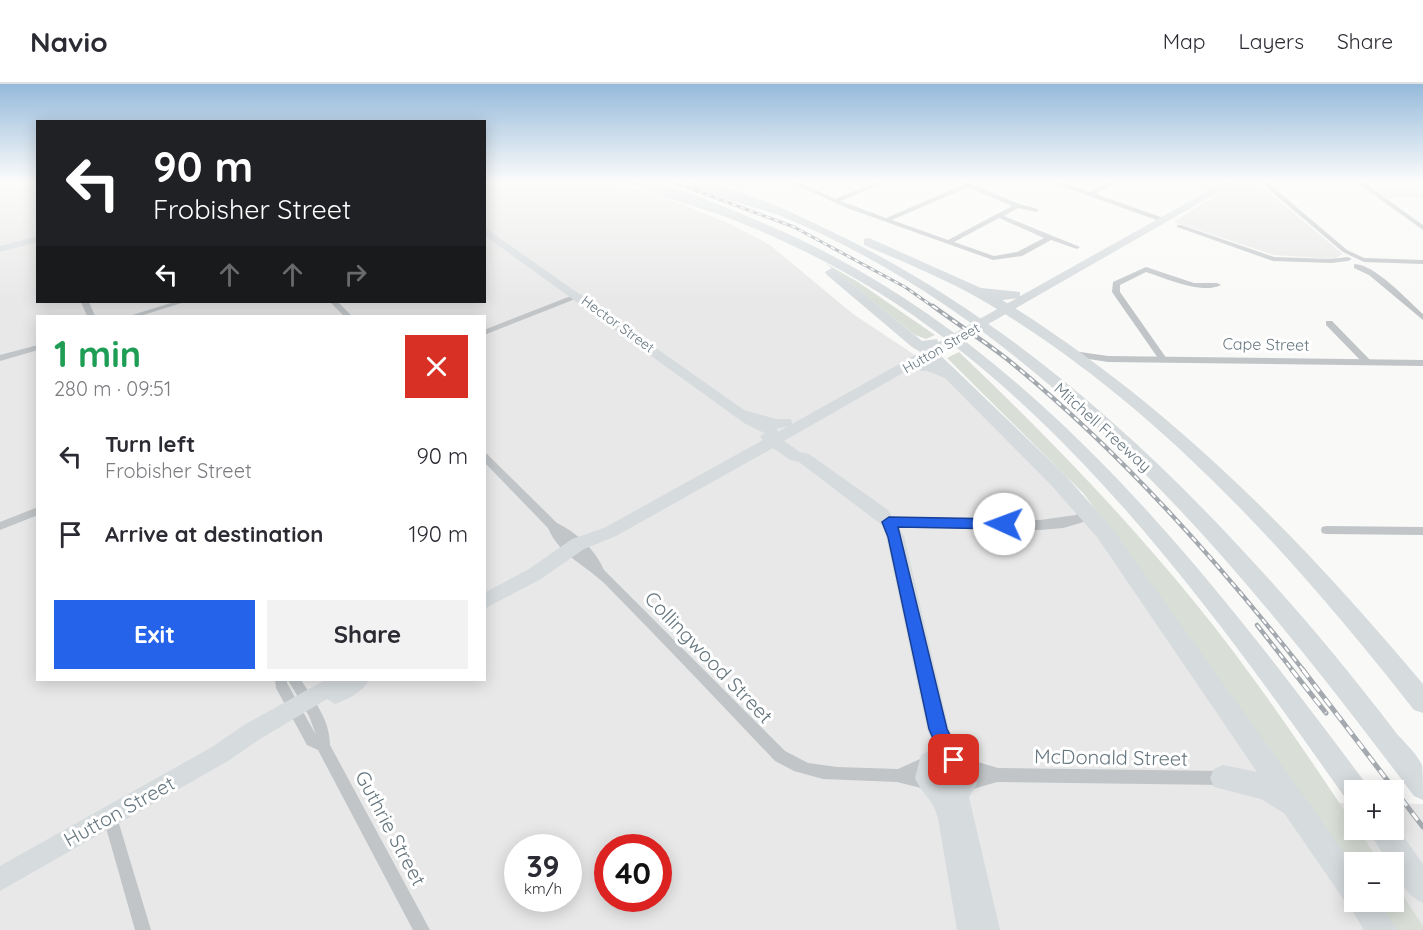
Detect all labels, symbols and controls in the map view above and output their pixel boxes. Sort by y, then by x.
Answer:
text: Navio [30,24,108,59]
text: Map [1163,28,1206,54]
text: Layers [1239,28,1304,54]
text: Share [1337,28,1393,54]
text: 90 m [153,140,253,193]
icon: left [54,144,132,222]
text: Frobisher Street [153,192,351,226]
icon: left [150,258,183,291]
icon: ahead [213,258,246,291]
icon: ahead [276,258,309,291]
icon: right [339,258,372,291]
street label: Hector Street [578,291,658,357]
street label: Hutton Street [899,319,983,377]
text: 1 min [54,331,141,376]
street label: Cape Street [1222,333,1310,355]
button: close [405,335,468,398]
text: 280 m · 09:51 [54,376,171,401]
street label: Mitchell Freeway [1050,378,1156,476]
text: Turn left [105,430,195,458]
icon: left [54,440,87,473]
text: 90 m [417,442,468,470]
text: Frobisher Street [105,458,252,483]
position arrow [972,492,1036,556]
icon: arrive [54,518,87,551]
text: Arrive at destination [105,520,323,548]
text: 190 m [408,520,468,548]
street label: Collingwood Street [640,586,779,728]
button: Exit [54,600,255,669]
button: Share [267,600,468,669]
pin [928,734,979,785]
icon: arrive [937,743,970,776]
street label: McDonald Street [1034,743,1188,771]
street label: Guthrie Street [350,766,432,890]
street label: Hutton Street [59,770,179,852]
map controls [1344,780,1404,912]
button: + [1344,780,1404,840]
speed limit sign: 40 [594,834,672,912]
text: 39 [526,847,560,885]
button: − [1344,852,1404,912]
text: km/h [524,879,562,898]

